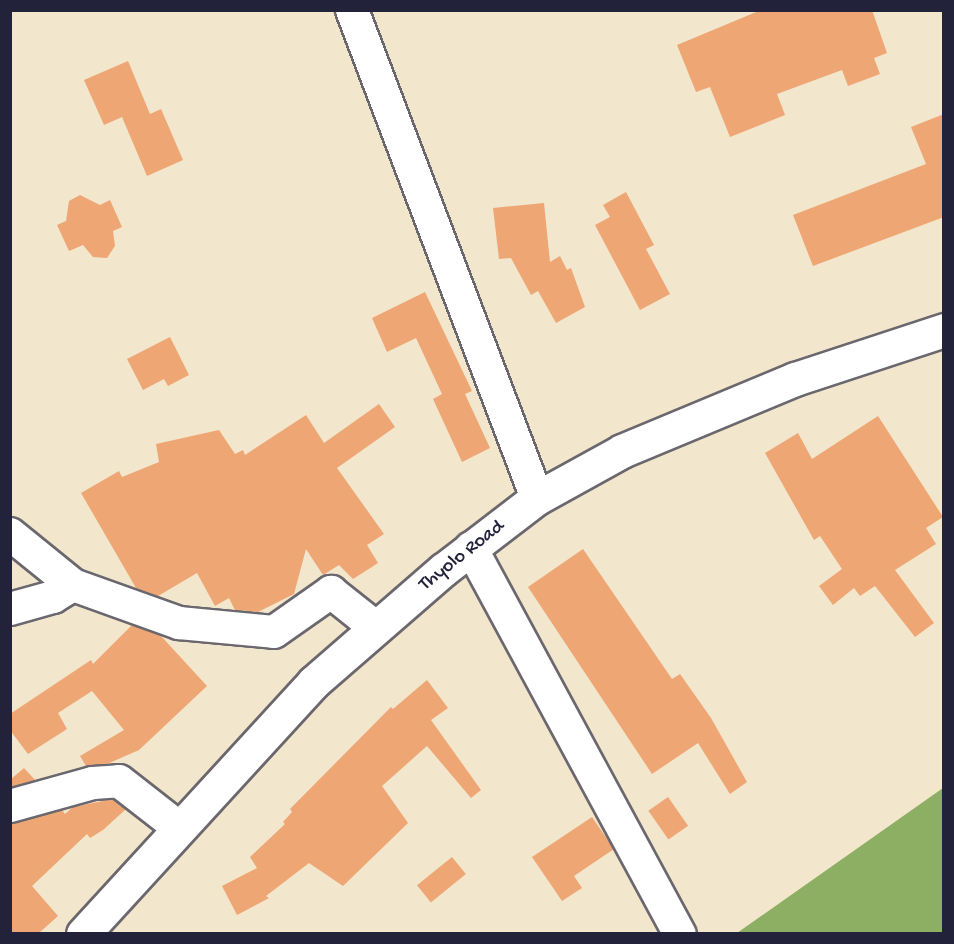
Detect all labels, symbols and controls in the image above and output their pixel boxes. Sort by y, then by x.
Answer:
street label: Thyolo Road [414,515,510,597]

